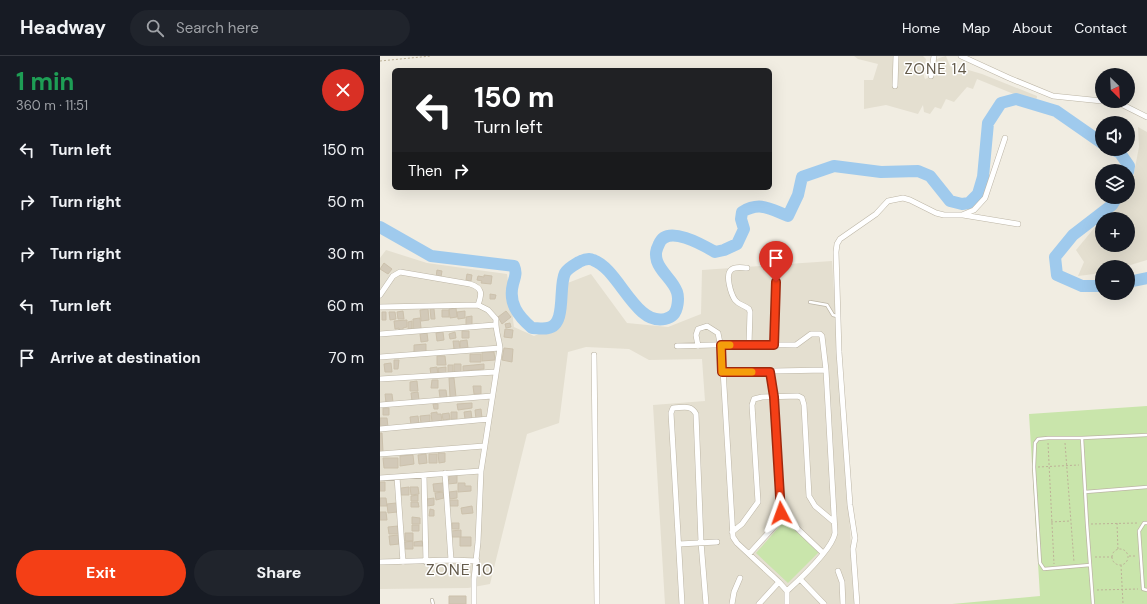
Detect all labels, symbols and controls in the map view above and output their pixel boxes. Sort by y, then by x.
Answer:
search box [130,10,410,46]
text: Headway [20,15,106,40]
icon: search [144,17,166,39]
text: Search here [176,18,259,38]
text: Home [902,19,940,37]
text: Map [962,19,990,37]
text: About [1012,19,1052,37]
text: Contact [1074,19,1127,37]
district label: ZONE 14 [904,59,968,79]
text: 1 min [16,66,74,97]
north arrow [1095,68,1135,108]
map controls [1095,68,1135,300]
button: close [322,69,364,111]
text: 150 m [474,79,554,116]
icon: left [408,84,460,136]
text: 360 m · 11:51 [16,97,88,114]
text: Turn left [474,115,543,139]
button: sound [1095,116,1135,156]
icon: left [16,139,38,161]
text: Turn left [50,140,111,160]
text: 150 m [323,140,364,160]
icon: right [450,160,472,182]
text: Then [408,161,442,181]
button: layers [1095,164,1135,204]
icon: right [16,191,38,213]
text: Turn right [50,192,121,212]
text: 50 m [327,192,364,212]
button: + [1095,212,1135,252]
pin [759,241,793,282]
icon: right [16,243,38,265]
text: Turn right [50,244,121,264]
text: 30 m [328,244,364,264]
icon: arrive [765,247,787,269]
button: − [1095,260,1135,300]
icon: left [16,295,38,317]
text: Turn left [50,296,111,316]
text: 60 m [327,296,364,316]
icon: arrive [16,347,38,369]
text: Arrive at destination [50,348,201,368]
text: 70 m [329,348,364,368]
position arrow [760,492,802,534]
button: Exit [16,550,186,596]
button: Share [194,550,364,596]
district label: ZONE 10 [426,559,494,580]

